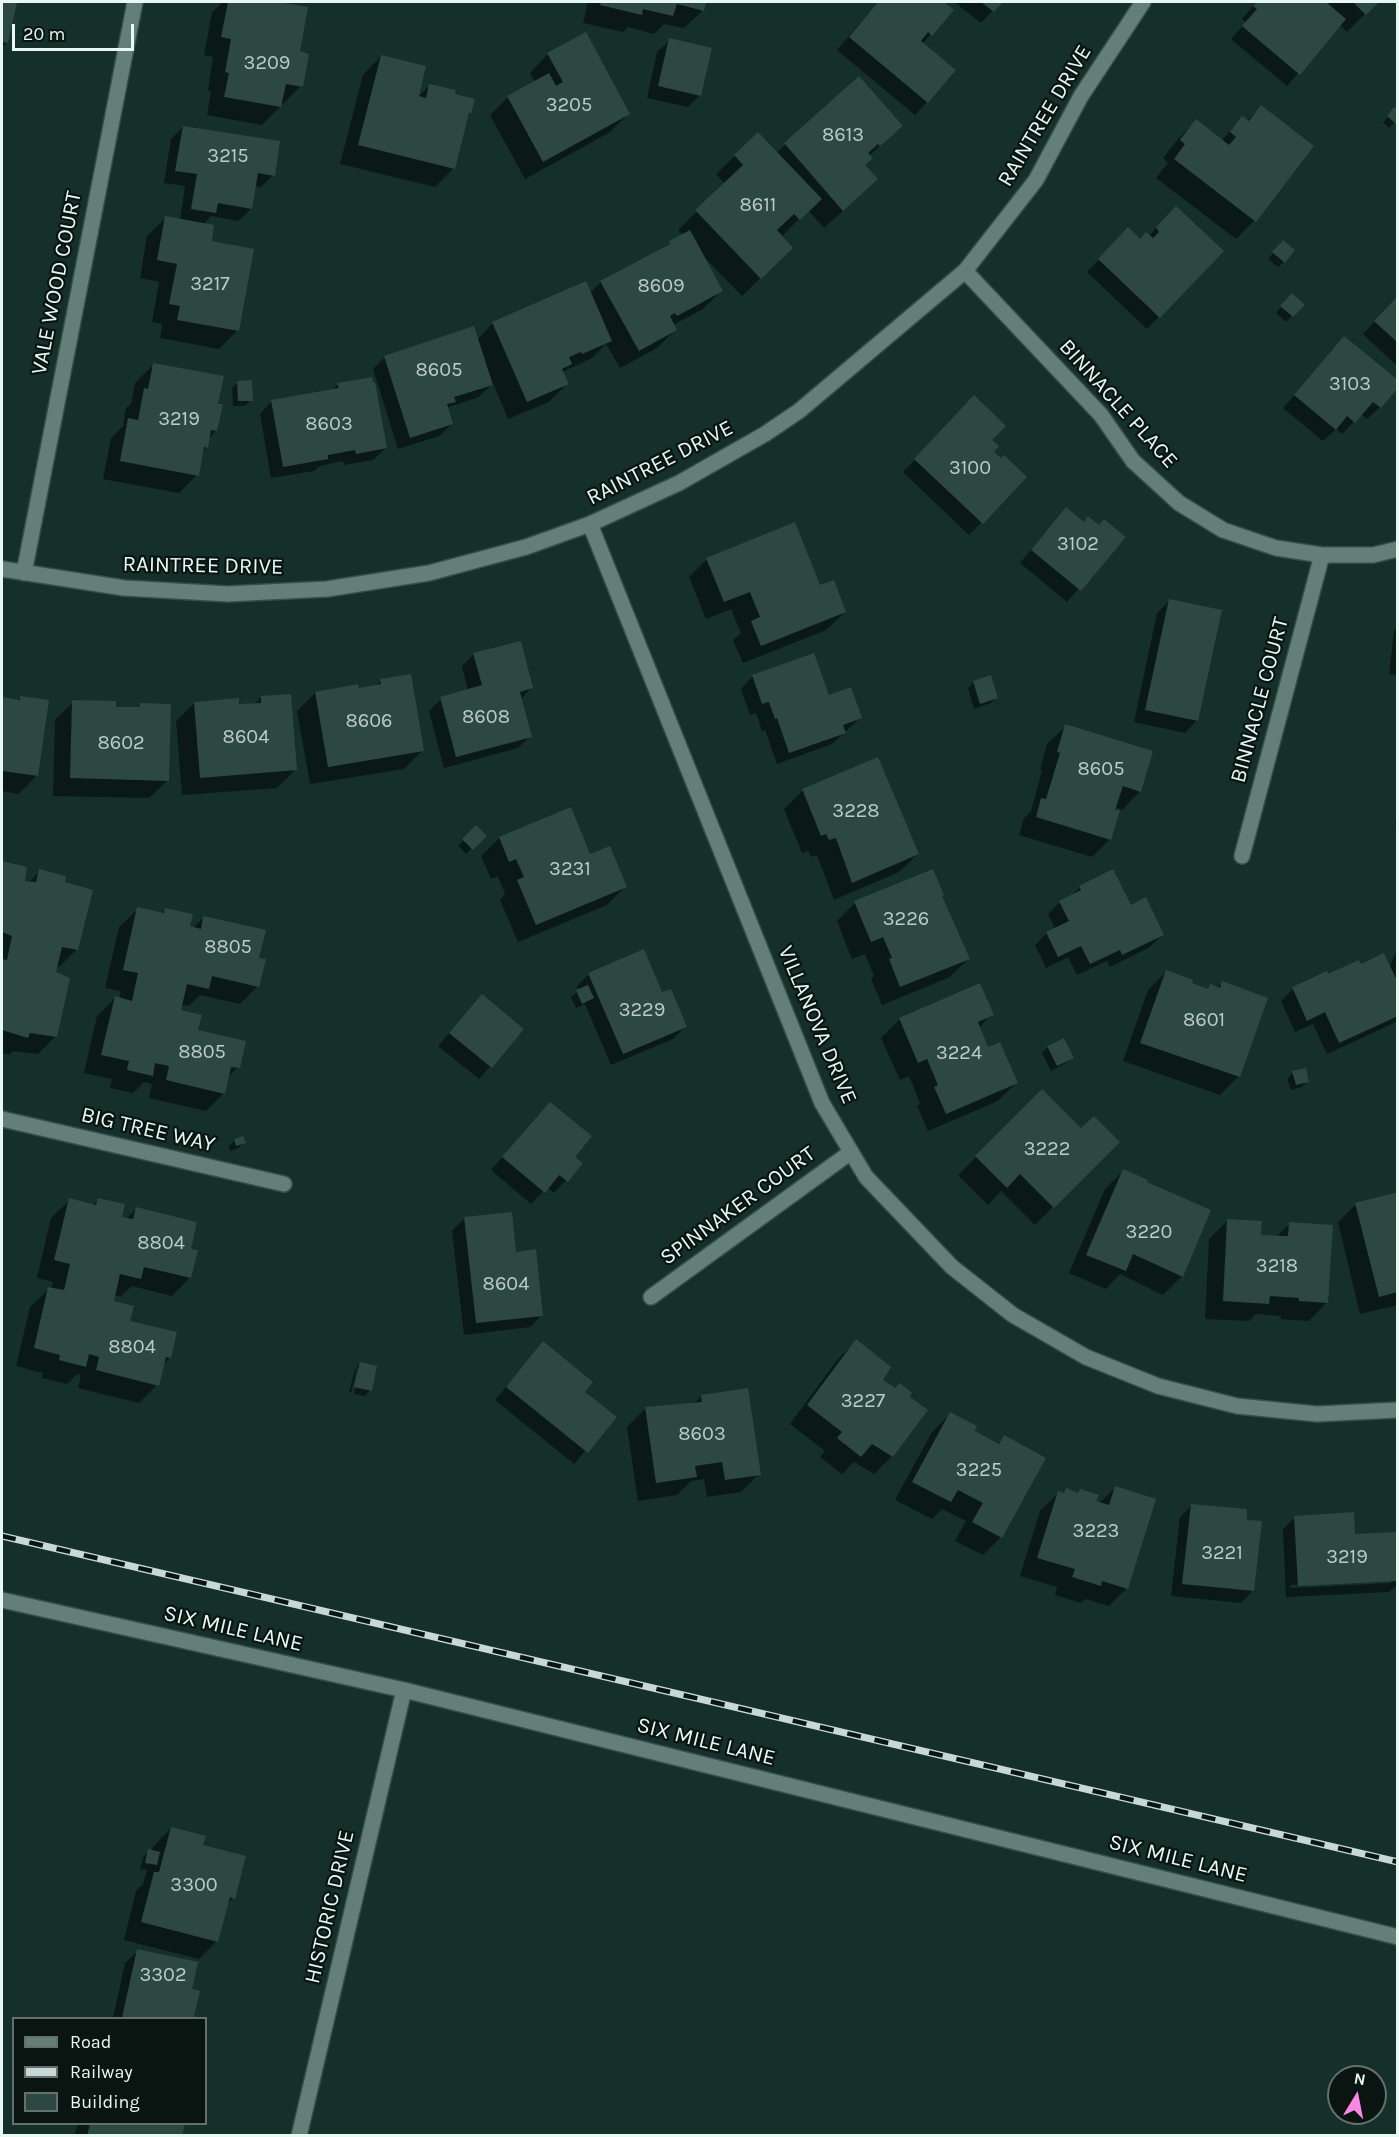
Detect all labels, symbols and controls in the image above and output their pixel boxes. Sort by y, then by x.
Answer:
scale bar [15,12,136,50]
text: 20 m [23,23,65,45]
street label: RAINTREE DRIVE [992,40,1098,192]
house number: 3209 [244,51,290,75]
house number: 3205 [546,93,592,117]
house number: 8613 [822,123,864,147]
house number: 3215 [207,144,249,168]
street label: VALE WOOD COURT [26,189,88,377]
house number: 8611 [740,193,776,217]
house number: 3217 [190,272,230,296]
house number: 8609 [637,274,685,298]
street label: BINNACLE PLACE [1053,334,1183,474]
house number: 8605 [416,358,462,382]
house number: 3103 [1329,372,1371,396]
house number: 3219 [158,407,200,431]
house number: 8603 [305,412,353,436]
street label: RAINTREE DRIVE [582,415,738,511]
house number: 3100 [949,456,991,480]
house number: 3102 [1057,532,1099,556]
street label: RAINTREE DRIVE [122,551,284,581]
street label: BINNACLE COURT [1225,614,1295,786]
house number: 8608 [462,705,510,729]
house number: 8606 [345,709,393,733]
house number: 8604 [223,725,269,749]
house number: 8602 [97,731,145,755]
house number: 8605 [1078,757,1124,781]
house number: 3228 [832,799,880,823]
house number: 3231 [549,857,591,881]
house number: 3226 [883,907,929,931]
house number: 8805 [204,935,252,959]
street label: VILLANOVA DRIVE [772,942,862,1108]
house number: 3229 [619,998,665,1022]
house number: 8601 [1183,1008,1225,1032]
house number: 8805 [178,1040,226,1064]
house number: 3224 [936,1041,982,1065]
street label: BIG TREE WAY [78,1102,218,1158]
house number: 3222 [1024,1137,1070,1161]
street label: SPINNAKER COURT [655,1141,821,1271]
house number: 3220 [1126,1220,1172,1244]
house number: 8804 [137,1231,185,1255]
house number: 3218 [1256,1254,1298,1278]
house number: 8604 [483,1272,529,1296]
house number: 8804 [108,1335,156,1359]
house number: 3227 [841,1389,885,1413]
house number: 8603 [678,1422,726,1446]
house number: 3225 [956,1458,1002,1482]
house number: 3223 [1073,1519,1119,1543]
house number: 3221 [1201,1541,1243,1565]
house number: 3219 [1326,1545,1368,1569]
street label: SIX MILE LANE [161,1600,305,1658]
street label: SIX MILE LANE [634,1712,778,1772]
street label: HISTORIC DRIVE [300,1828,360,1986]
street label: SIX MILE LANE [1106,1829,1250,1889]
house number: 3300 [170,1873,218,1897]
house number: 3302 [139,1963,187,1987]
legend [12,2017,207,2125]
text: Road [70,2031,111,2053]
text: Railway [70,2061,133,2083]
north arrow [1327,2065,1387,2125]
text: N [1353,2068,1367,2089]
text: Building [70,2091,140,2113]

